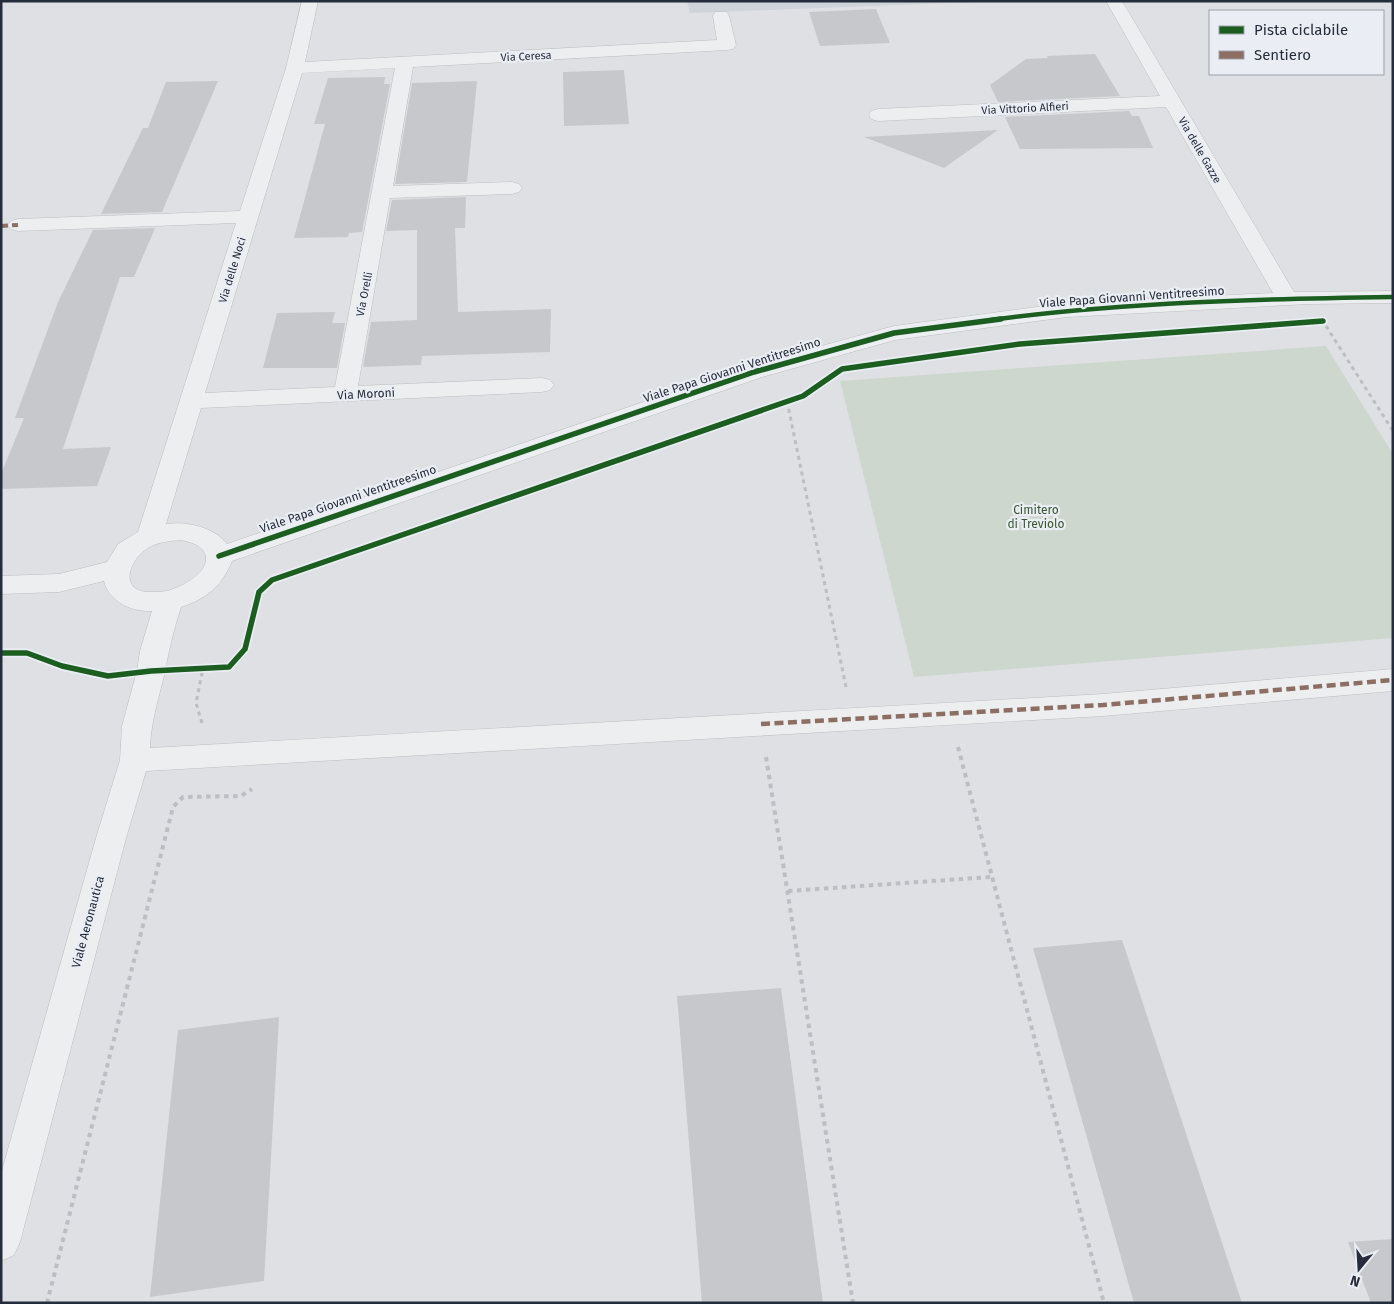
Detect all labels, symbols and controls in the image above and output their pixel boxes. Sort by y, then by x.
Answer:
legend [1209,10,1384,75]
text: Pista ciclabile [1254,21,1348,39]
text: Sentiero [1254,46,1311,64]
street label: Via Ceresa [500,49,552,64]
street label: Via Vittorio Alfieri [981,100,1069,117]
street label: Via delle Gazze [1175,115,1224,186]
street label: Via delle Noci [216,236,249,305]
street label: Via Orelli [354,271,375,318]
street label: Viale Papa Giovanni Ventitreesimo [1039,284,1225,310]
street label: Viale Papa Giovanni Ventitreesimo [642,335,822,405]
street label: Via Moroni [337,385,395,403]
street label: Viale Papa Giovanni Ventitreesimo [258,462,438,536]
park label: Cimitero di Treviolo [1007,503,1065,531]
street label: Viale Aeronautica [69,874,107,970]
north arrow [1334,1244,1384,1294]
text: N [1348,1271,1362,1290]

